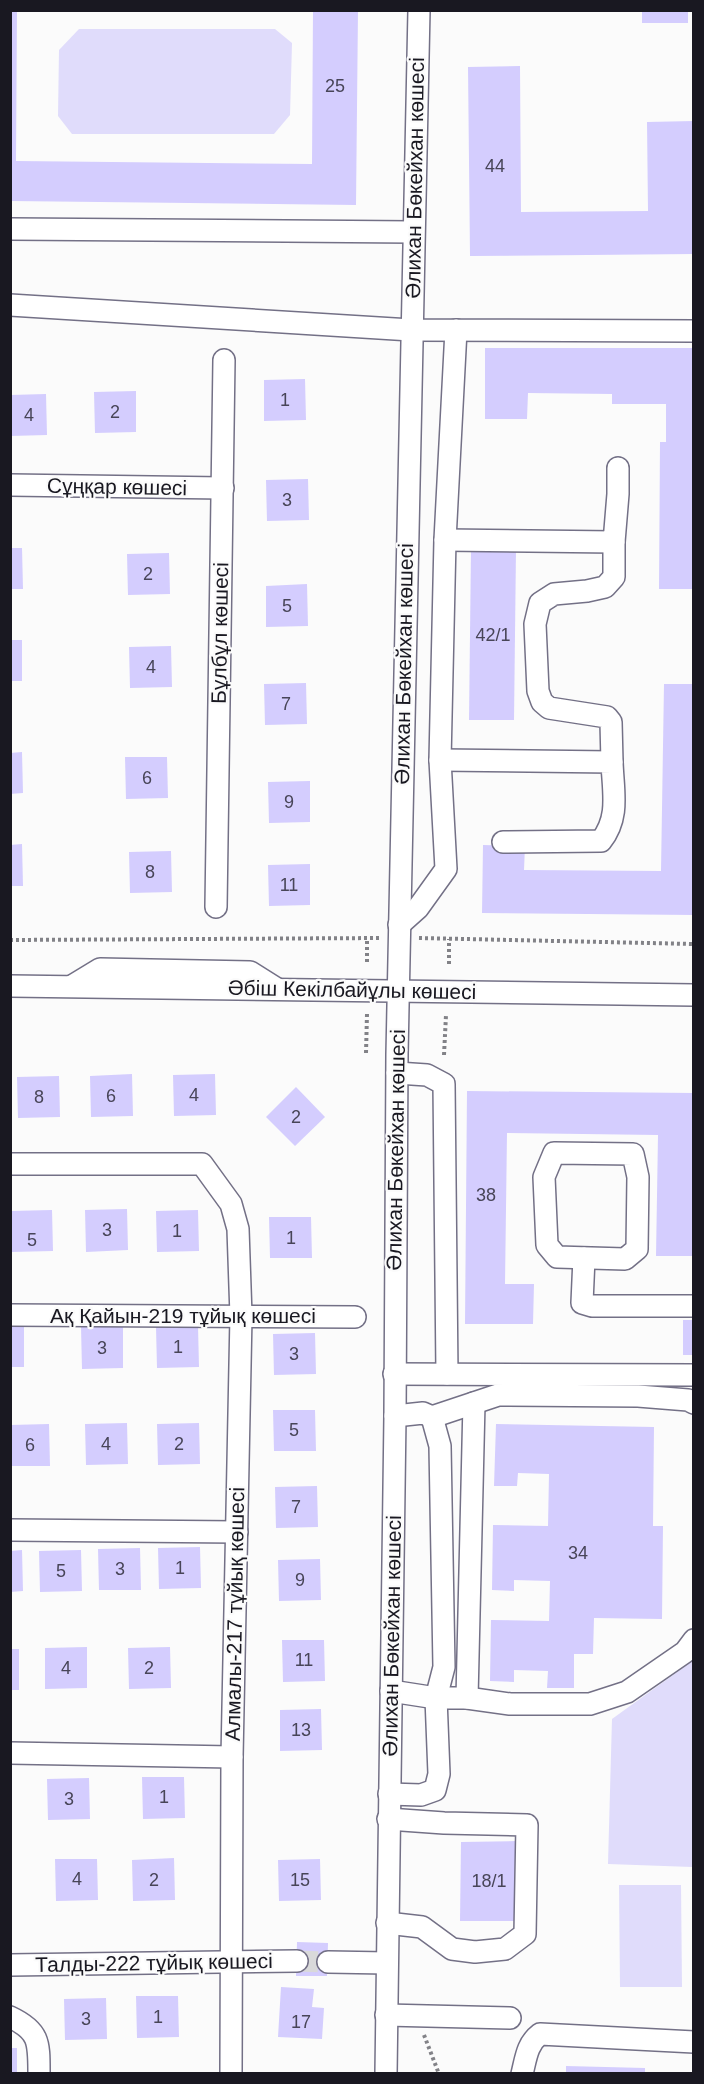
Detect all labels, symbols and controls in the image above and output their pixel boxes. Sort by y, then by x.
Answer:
street label: Әлихан Бөкейхан көшесі [401,57,428,299]
house number: 25 [325,76,345,96]
house number: 44 [485,156,505,176]
house number: 1 [280,390,290,410]
house number: 2 [110,402,120,422]
house number: 4 [24,405,34,425]
street label: Сұңқар көшесі [47,474,187,499]
house number: 3 [282,490,292,510]
street label: Әлихан Бөкейхан көшесі [390,543,417,785]
street label: Бұлбұл көшесі [207,562,232,704]
house number: 2 [143,564,153,584]
house number: 5 [282,596,292,616]
house number: 42/1 [475,625,511,645]
house number: 4 [146,657,156,677]
house number: 7 [281,694,291,714]
house number: 6 [142,768,152,788]
house number: 9 [284,792,294,812]
house number: 8 [145,862,155,882]
house number: 11 [280,875,298,895]
street label: Әбіш Кекілбайұлы көшесі [228,976,476,1003]
street label: Әлихан Бөкейхан көшесі [382,1029,409,1271]
house number: 4 [189,1085,199,1105]
house number: 6 [106,1086,116,1106]
house number: 8 [34,1087,44,1107]
house number: 2 [291,1107,301,1127]
house number: 38 [476,1185,496,1205]
house number: 3 [102,1220,112,1240]
house number: 1 [172,1221,182,1241]
house number: 1 [286,1228,296,1248]
house number: 5 [27,1230,37,1250]
street label: Ақ Қайын-219 тұйық көшесі [50,1304,316,1327]
house number: 1 [173,1337,183,1357]
house number: 3 [97,1338,107,1358]
house number: 3 [289,1344,299,1364]
house number: 5 [289,1420,299,1440]
house number: 4 [101,1434,111,1454]
house number: 2 [174,1434,184,1454]
house number: 6 [25,1435,35,1455]
street label: Алмалы-217 тұйық көшесі [221,1487,248,1741]
house number: 7 [291,1497,301,1517]
street label: Әлихан Бөкейхан көшесі [378,1515,405,1757]
house number: 34 [568,1543,588,1563]
house number: 1 [175,1558,185,1578]
house number: 3 [115,1559,125,1579]
house number: 5 [56,1561,66,1581]
house number: 9 [295,1570,305,1590]
house number: 11 [295,1650,313,1670]
house number: 4 [61,1658,71,1678]
house number: 2 [144,1658,154,1678]
house number: 13 [291,1720,311,1740]
house number: 1 [159,1787,169,1807]
house number: 3 [64,1789,74,1809]
house number: 4 [72,1869,82,1889]
house number: 2 [149,1870,159,1890]
house number: 15 [290,1870,310,1890]
house number: 18/1 [471,1871,507,1891]
street label: Талды-222 тұйық көшесі [35,1949,273,1976]
house number: 1 [153,2007,163,2027]
house number: 3 [81,2009,91,2029]
house number: 17 [291,2012,311,2032]

